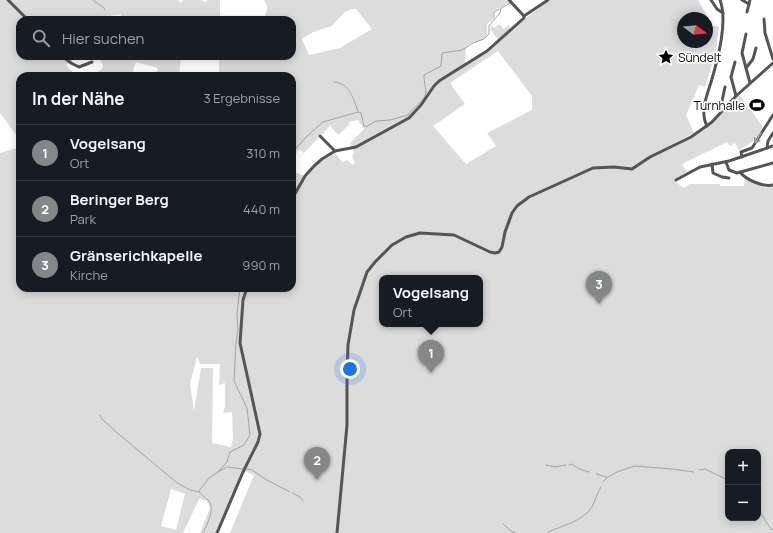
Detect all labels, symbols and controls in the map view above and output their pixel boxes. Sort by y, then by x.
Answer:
north arrow [677,12,713,48]
search box [16,16,296,60]
icon: search [30,27,52,49]
text: Hier suchen [62,28,144,49]
place icon: Sündelt [657,48,675,66]
place label: Sündelt [678,49,722,66]
text: In der Nähe [32,87,125,110]
text: 3 Ergebnisse [203,89,280,107]
sports icon: Turnhalle [748,96,766,114]
place label: Turnhalle [693,97,745,114]
one-way arrow [753,132,761,144]
text: Vogelsang [70,133,146,154]
text: 1 [42,144,48,162]
text: 310 m [246,144,280,162]
text: Ort [70,154,89,172]
text: Beringer Berg [70,189,169,210]
text: 2 [41,200,49,218]
text: 440 m [243,200,280,218]
text: Park [70,210,96,228]
text: Gränserichkapelle [70,245,203,266]
text: 3 [41,256,49,274]
text: 990 m [242,256,280,274]
text: Kirche [70,266,108,284]
pin: 3 [586,271,612,304]
popup [379,275,483,327]
text: Vogelsang [393,282,469,303]
text: Ort [393,303,412,321]
pin: 1 [418,340,444,373]
your location [340,359,360,379]
pin: 2 [304,447,330,480]
map controls [725,449,761,521]
button: + [725,449,761,485]
button: − [725,485,761,521]

